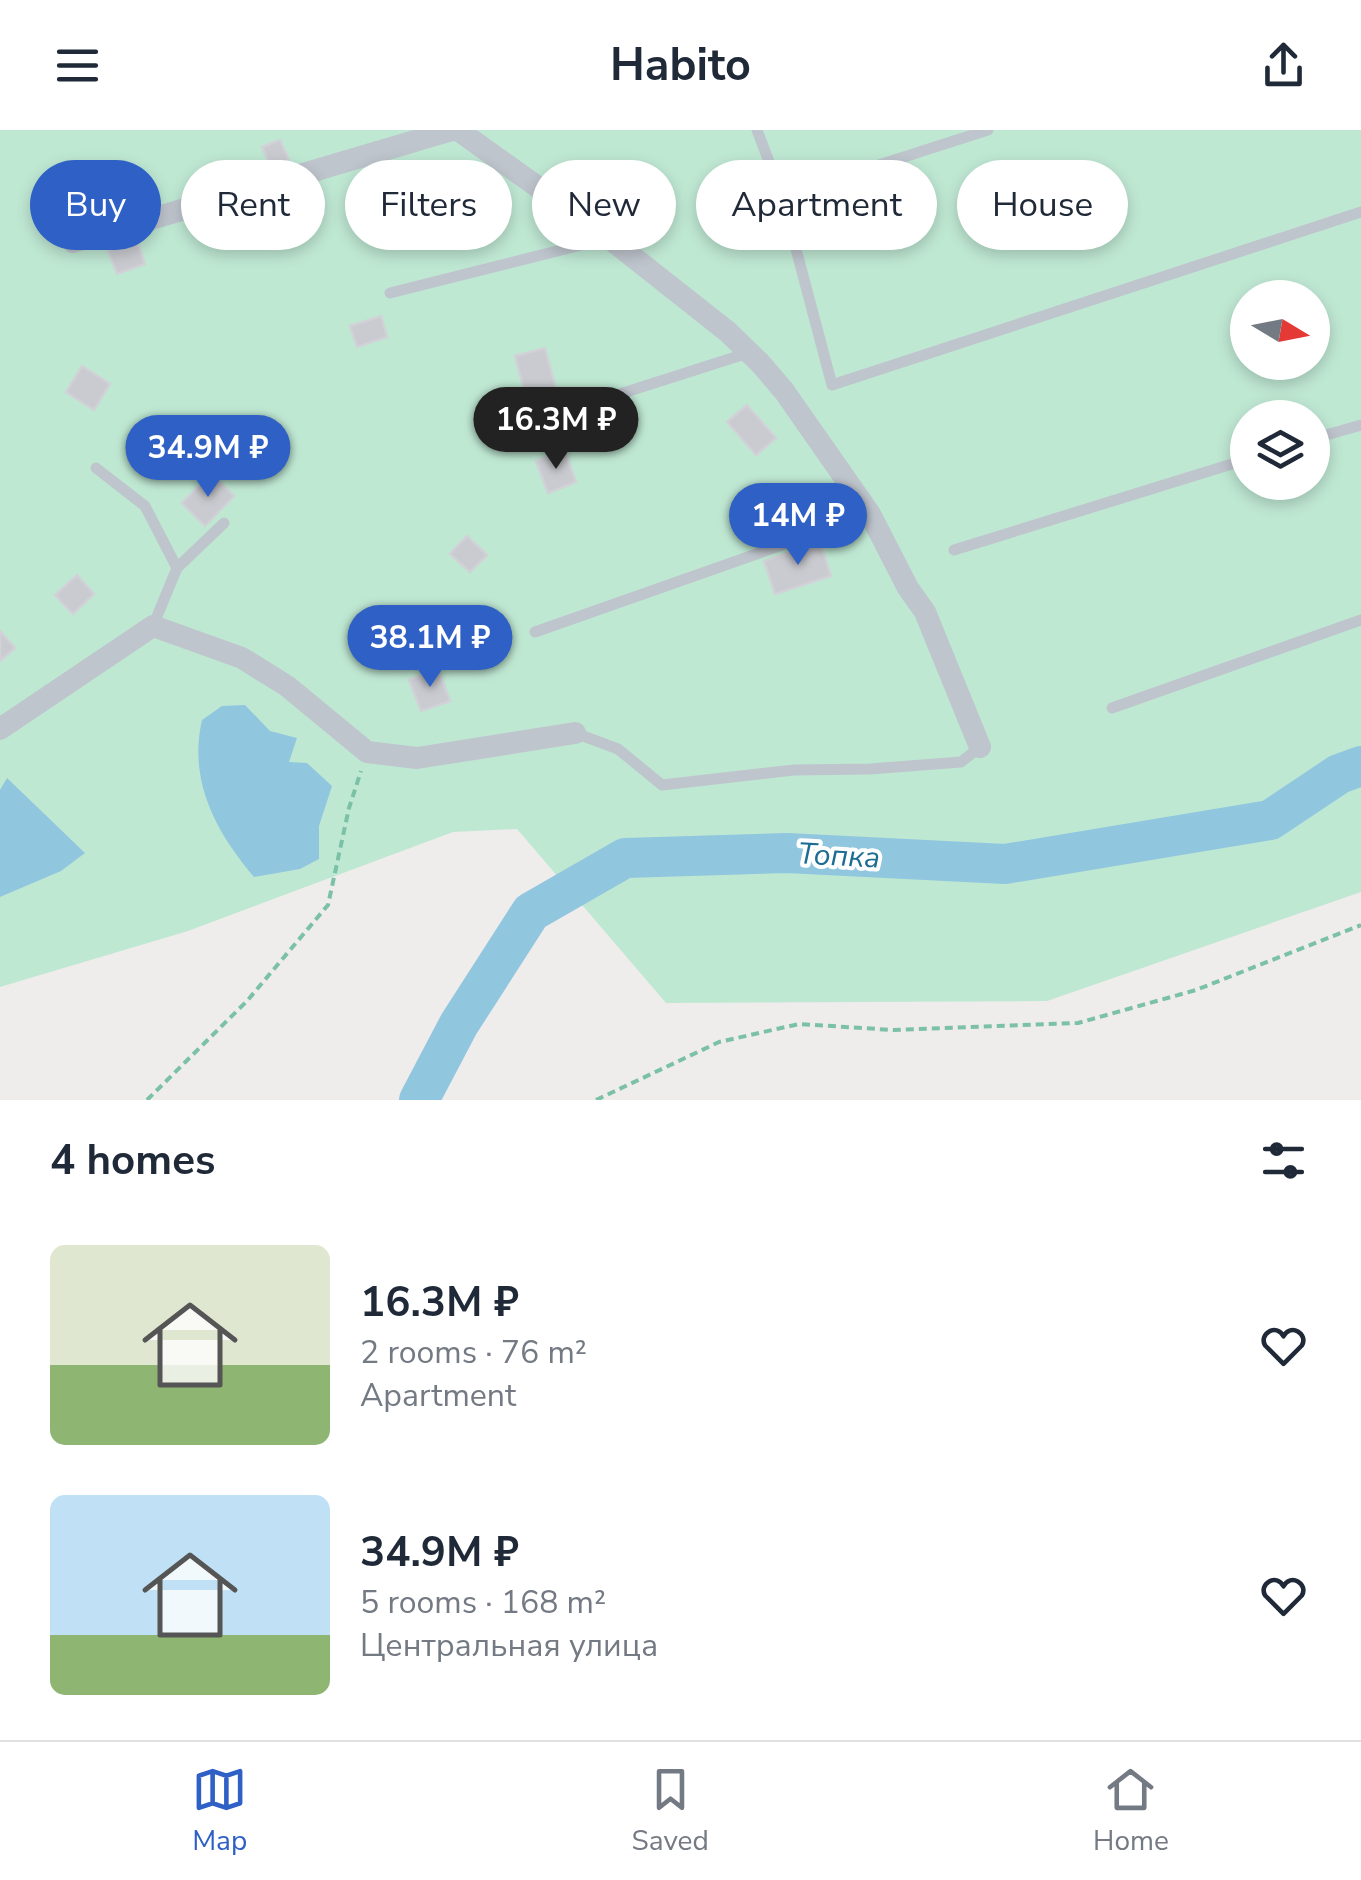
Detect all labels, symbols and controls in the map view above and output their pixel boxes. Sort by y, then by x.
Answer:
text: Habito [610,35,751,96]
icon: menu [50,38,105,93]
icon: share [1256,38,1311,93]
chip: Buy [30,160,161,250]
chip: Rent [181,160,325,250]
chip: Filters [345,160,512,250]
chip: New [532,160,676,250]
chip: Apartment [696,160,937,250]
chip: House [957,160,1128,250]
north arrow [1230,280,1330,380]
map controls [1230,280,1330,500]
pin: 16.3M ₽ [464,387,648,472]
text: 16.3M ₽ [495,398,617,441]
button: layers [1230,400,1330,500]
pin: 34.9M ₽ [116,415,300,500]
text: 34.9M ₽ [147,426,269,469]
pin: 14M ₽ [728,483,868,568]
text: 14M ₽ [751,494,845,537]
pin: 38.1M ₽ [338,605,522,690]
text: 38.1M ₽ [369,616,491,659]
water label: Топка [797,833,881,879]
text: 4 homes [50,1132,215,1189]
icon: filters [1256,1133,1311,1188]
text: 16.3M ₽ [360,1274,519,1331]
icon: home [130,1285,250,1405]
icon: heart [1256,1318,1311,1373]
text: 2 rooms · 76 m² [360,1331,587,1374]
text: Apartment [360,1374,516,1417]
text: 34.9M ₽ [360,1524,519,1581]
icon: home [130,1535,250,1655]
icon: heart [1256,1568,1311,1623]
text: 5 rooms · 168 m² [360,1581,606,1624]
text: Центральная улица [360,1624,658,1667]
tab: Map [192,1762,247,1860]
tab: Saved [631,1762,709,1860]
tab: Home [1093,1762,1169,1860]

